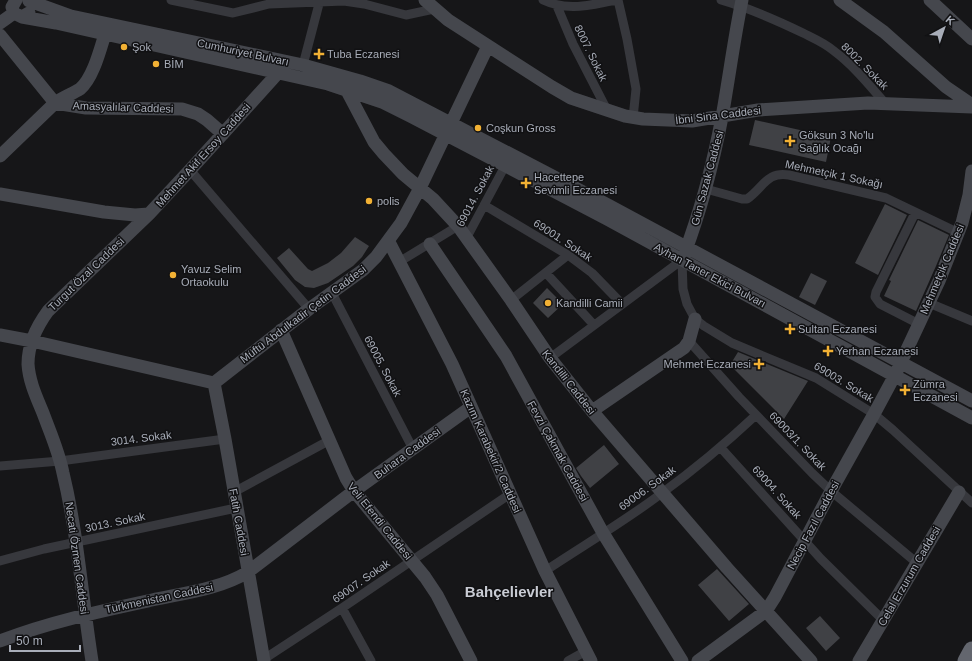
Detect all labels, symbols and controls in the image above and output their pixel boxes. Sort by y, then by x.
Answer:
north arrow [924,8,964,48]
text: K [944,13,957,28]
street label: 8007. Sokak [572,23,610,84]
street label: Cumhuriyet Bulvarı [196,36,290,68]
street label: 8002. Sokak [839,40,891,92]
place label: Şok [132,41,151,53]
marker: Şok [119,42,129,52]
place label: Tuba Eczanesi [327,48,399,60]
marker: Tuba Eczanesi [314,49,324,59]
place label: BİM [164,58,184,70]
marker: BİM [151,59,161,69]
street label: Amasyalılar Caddesi [72,99,174,115]
street label: Mehmet Akif Ersoy Caddesi [153,101,253,209]
street label: İbni Sina Caddesi [674,104,762,126]
place label: Coşkun Gross [486,122,556,134]
marker: Coşkun Gross [473,123,483,133]
street label: Gün Sazak Caddesi [689,129,725,227]
place label: Göksun 3 No'lu Sağlık Ocağı [799,129,874,154]
marker: Göksun 3 No'lu Sağlık Ocağı [784,135,796,147]
street label: Mehmetçik 1 Sokağı [784,158,884,190]
street label: 69014. Sokak [454,163,496,229]
place label: Hacettepe Sevimli Eczanesi [534,171,617,196]
marker: Hacettepe Sevimli Eczanesi [521,178,531,188]
place label: polis [377,195,400,207]
marker: polis [364,196,374,206]
street label: 69001. Sokak [532,217,595,264]
street label: Mehmetçik Caddesi [918,222,966,316]
street label: Turgut Özal Caddesi [46,235,126,313]
street label: Ayhan Taner Ekici Bulvarı [652,240,768,310]
place label: Yavuz Selim Ortaokulu [181,263,241,288]
street label: Müftü Abdulkadir Çetin Caddesi [238,263,368,365]
marker: Yavuz Selim Ortaokulu [168,270,178,280]
place label: Kandilli Camii [556,297,623,309]
marker: Kandilli Camii [543,298,553,308]
place label: Sultan Eczanesi [798,323,877,335]
marker: Sultan Eczanesi [785,324,795,334]
street label: 69005. Sokak [362,333,404,399]
place label: Yerhan Eczanesi [836,345,918,357]
marker: Yerhan Eczanesi [823,346,833,356]
street label: Kandilli Caddesi [540,347,598,417]
place label: Mehmet Eczanesi [664,358,751,370]
marker: Mehmet Eczanesi [754,359,764,369]
street label: 69003. Sokak [812,360,876,405]
place label: Zümra Eczanesi [913,378,958,403]
marker: Zümra Eczanesi [900,385,910,395]
street label: Kazım Karabekir/2 Caddesi [458,387,524,515]
street label: Fevzi Çakmak Caddesi [525,399,591,503]
street label: 69003/1. Sokak [767,409,829,473]
street label: Buhara Caddesi [372,425,442,481]
street label: 3014. Sokak [110,428,173,448]
street label: 69006. Sokak [616,463,678,513]
street label: 69004. Sokak [750,463,804,521]
street label: Necip Fazıl Caddesi [785,479,841,571]
street label: Veli Efendi Caddesi [345,480,415,562]
street label: Fatih Caddesi [227,488,251,556]
street label: Necati Özmen Caddesi [63,501,91,615]
street label: 3013. Sokak [84,510,147,534]
street label: Celal Erzurum Caddesi [876,524,942,628]
street label: 69007. Sokak [330,557,392,605]
street label: Türkmenistan Caddesi [104,581,214,615]
district label: Bahçelievler [465,583,553,600]
scale bar [10,627,80,653]
text: 50 m [16,634,43,648]

